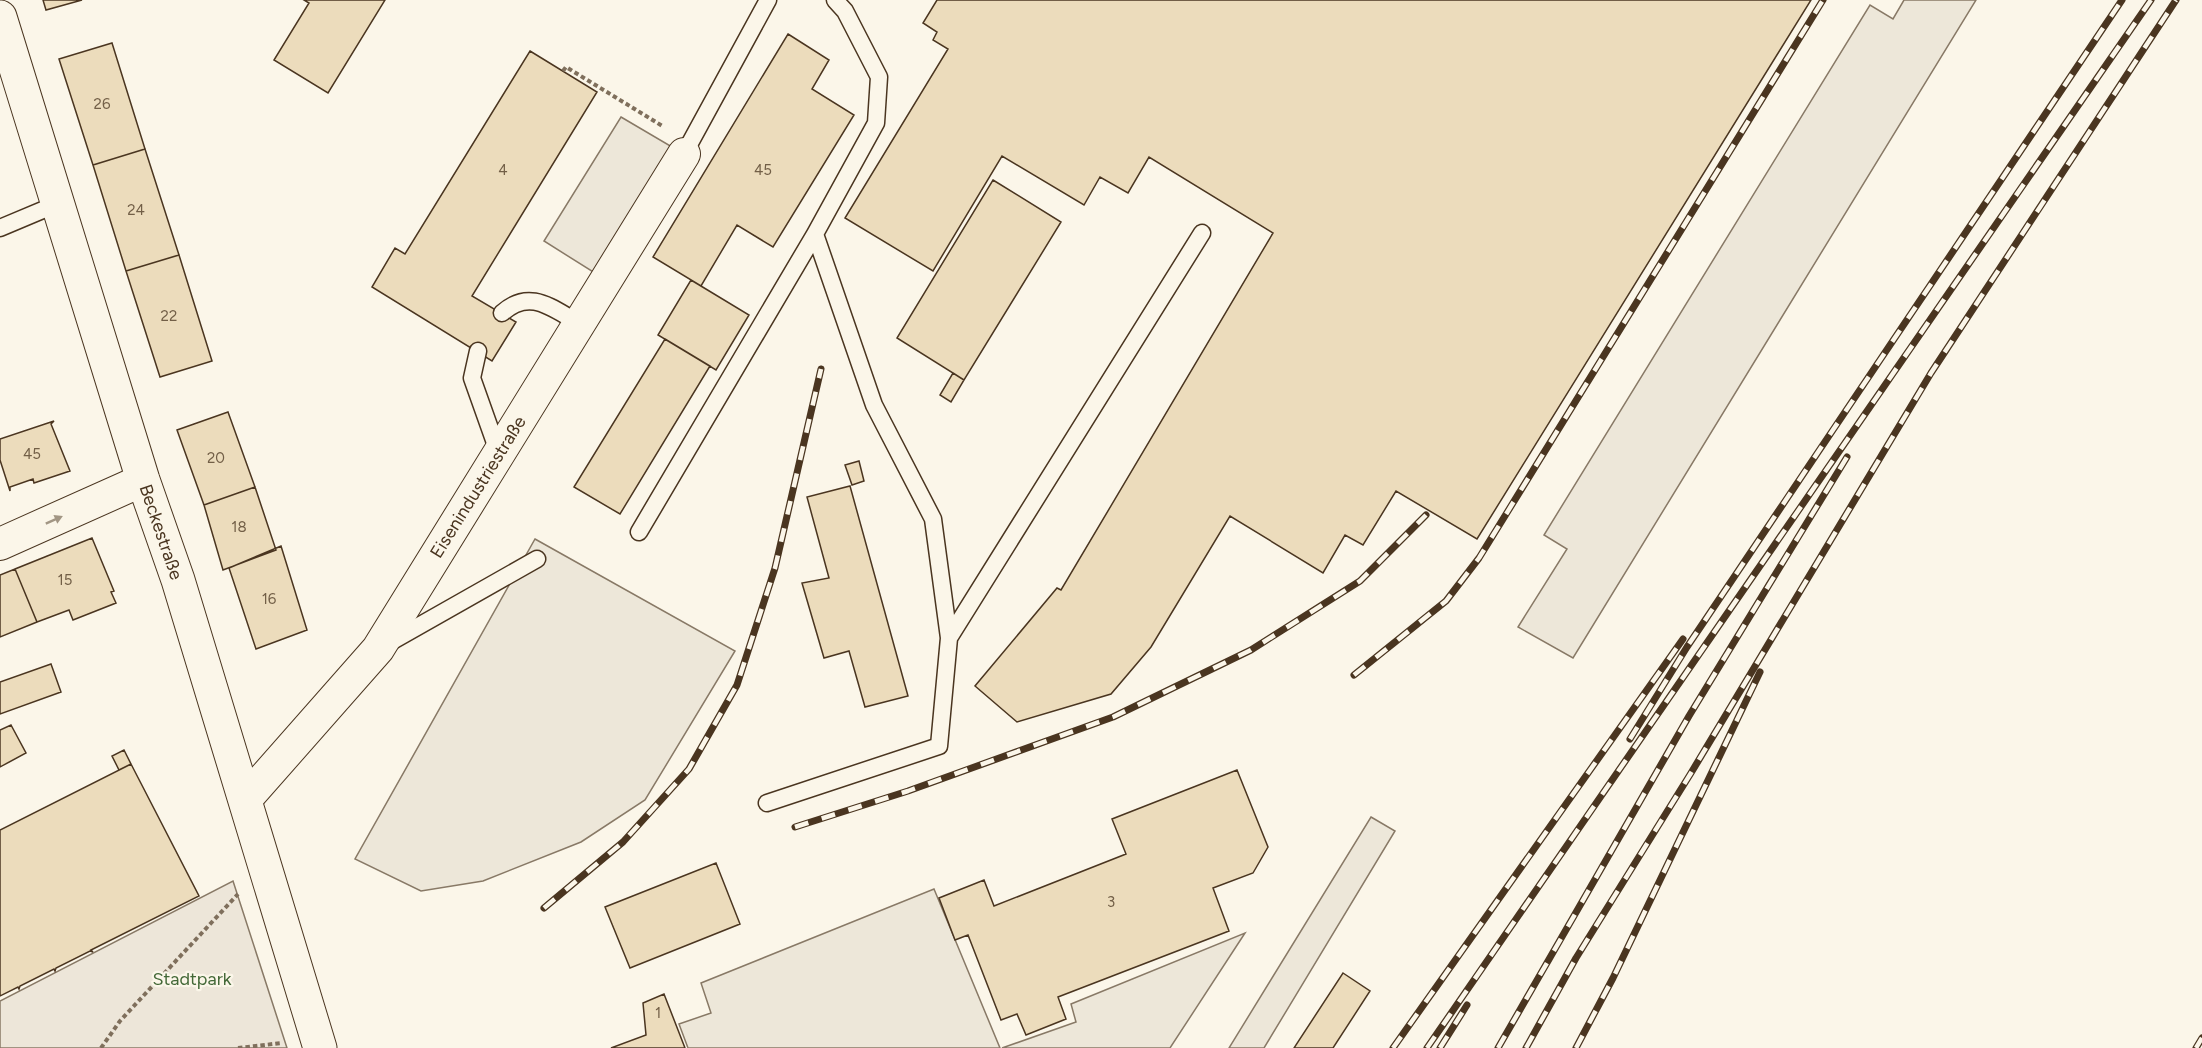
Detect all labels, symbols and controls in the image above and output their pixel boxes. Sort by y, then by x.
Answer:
house number: 26 [94,95,111,113]
house number: 4 [498,161,508,179]
house number: 45 [754,161,772,179]
house number: 24 [127,201,145,219]
house number: 22 [161,307,177,325]
street label: Eisenindustriestraße [425,412,531,562]
house number: 45 [23,445,41,463]
house number: 20 [207,449,225,467]
street label: Beckestraße [134,481,188,583]
one-way arrow [45,515,63,525]
house number: 18 [231,518,247,536]
house number: 15 [58,571,72,589]
house number: 16 [262,590,277,608]
house number: 3 [1107,893,1115,911]
park label: Stadtpark [153,968,232,990]
house number: 1 [655,1004,661,1022]

